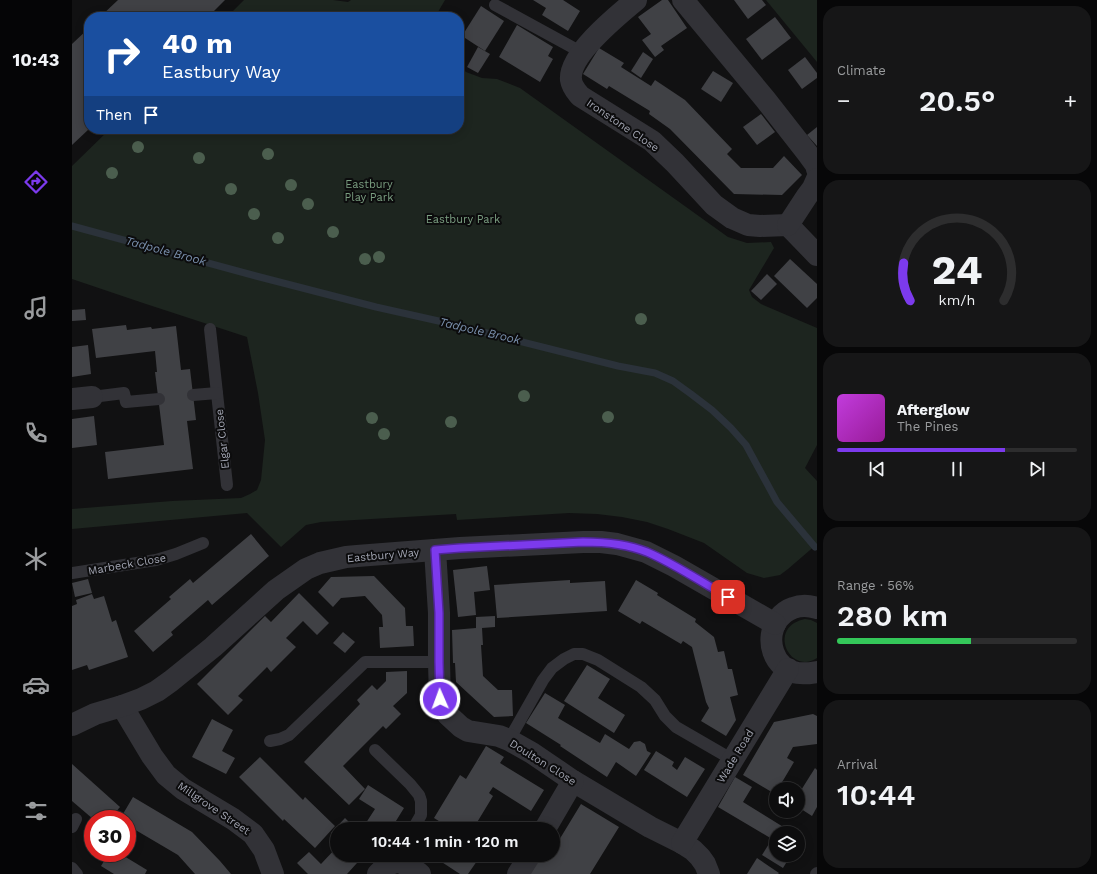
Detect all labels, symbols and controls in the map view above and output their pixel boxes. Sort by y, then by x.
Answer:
text: 40 m [162,27,232,60]
icon: right [96,28,148,80]
text: 10:43 [12,49,60,70]
text: Eastbury Way [162,61,281,82]
text: Climate [837,63,886,78]
text: 20.5° [919,83,995,118]
text: − [837,88,850,113]
text: + [1064,88,1077,113]
street label: Ironstone Close [584,96,661,154]
icon: arrive [140,104,162,126]
text: Then [96,106,132,124]
icon: directions [22,168,50,196]
park label: Eastbury Play Park [345,178,393,204]
park label: Eastbury Park [426,213,500,226]
water label: Tadpole Brook [124,234,208,269]
text: 24 [931,245,983,294]
text: km/h [939,292,975,308]
icon: music [22,294,50,322]
water label: Tadpole Brook [438,315,522,347]
text: Afterglow [897,401,970,419]
street label: Elgar Close [213,408,232,470]
icon: phone [22,419,50,447]
text: The Pines [897,419,958,434]
icon: previous [866,458,888,480]
icon: pause [946,458,968,480]
icon: next [1026,458,1048,480]
icon: climate [22,545,50,573]
street label: Eastbury Way [346,546,420,565]
street label: Marbeck Close [87,551,167,578]
text: Range · 56% [837,578,914,593]
pin [711,580,745,614]
icon: arrive [717,586,739,608]
text: 280 km [837,598,948,633]
icon: car [22,671,50,699]
position arrow [419,678,461,720]
street label: Wade Road [714,727,757,785]
street label: Doulton Close [507,737,578,788]
text: Arrival [837,757,878,772]
text: 10:44 [837,777,916,812]
street label: Millgrove Street [175,779,253,838]
map controls [769,782,805,862]
button: sound [769,782,805,818]
icon: filters [22,797,50,825]
speed limit sign: 30 [84,810,136,862]
button: layers [769,826,805,862]
text: 10:44 · 1 min · 120 m [372,833,518,851]

